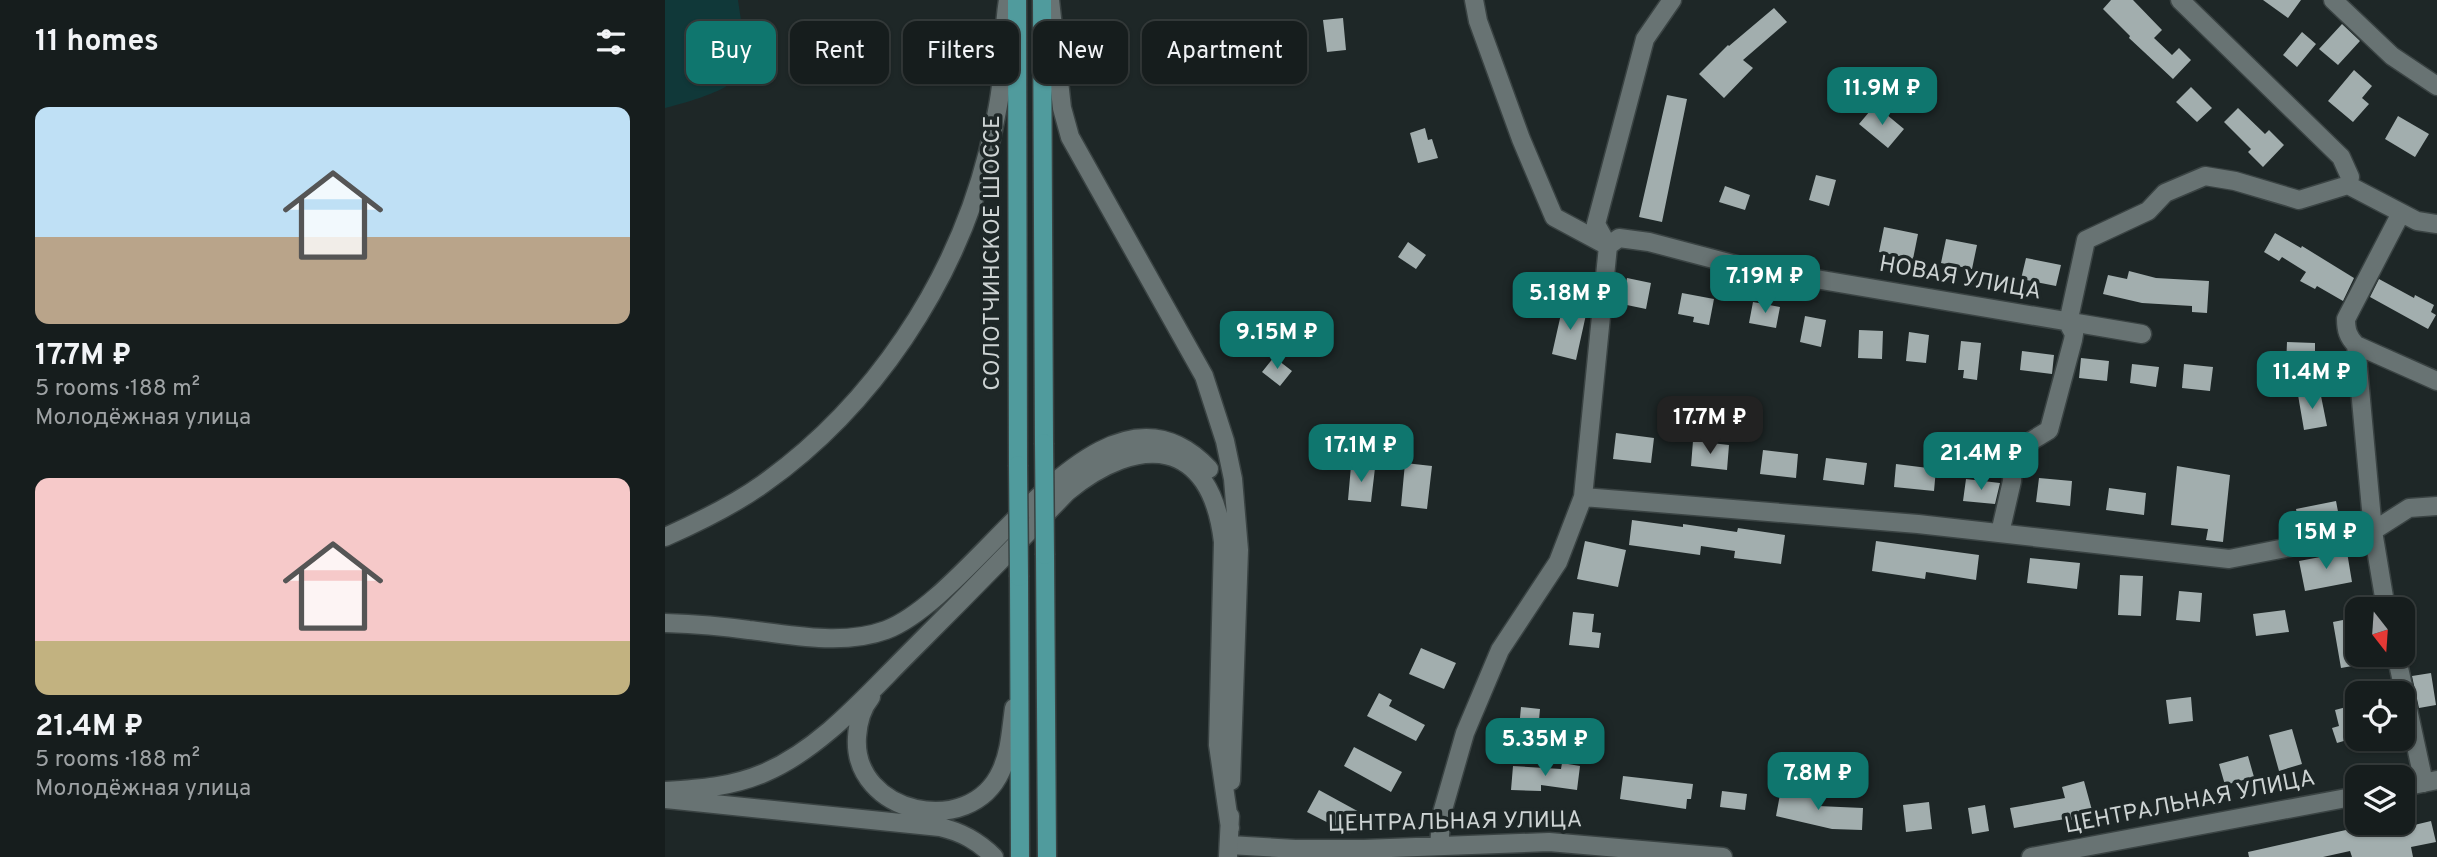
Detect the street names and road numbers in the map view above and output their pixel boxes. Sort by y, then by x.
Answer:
street label: СОЛОТЧИНСКОЕ ШОССЕ [979,115,1008,391]
street label: НОВАЯ УЛИЦА [1877,250,2043,308]
street label: ЦЕНТРАЛЬНАЯ УЛИЦА [2062,764,2318,842]
street label: ЦЕНТРАЛЬНАЯ УЛИЦА [1327,806,1583,840]

